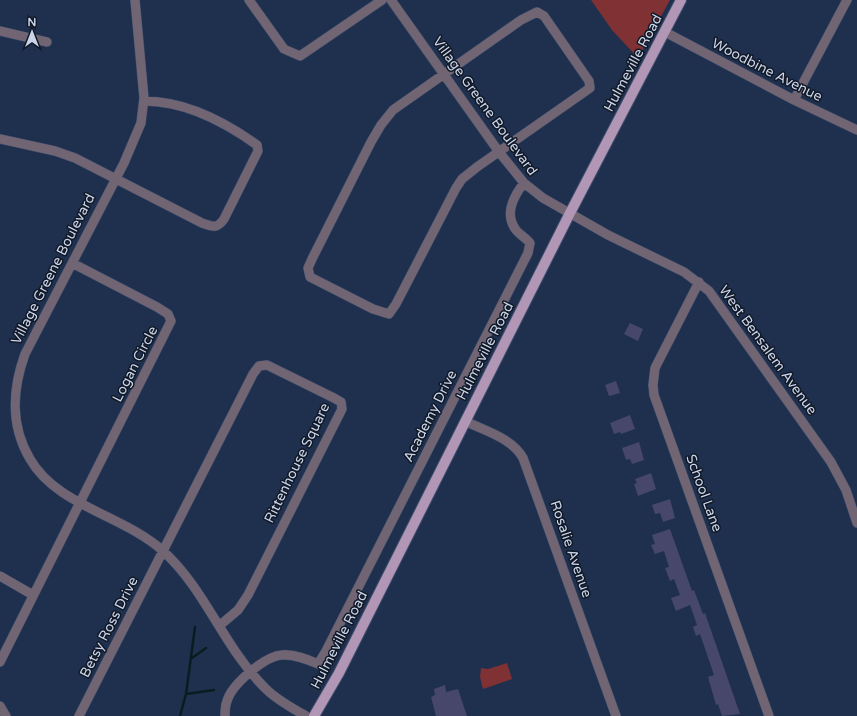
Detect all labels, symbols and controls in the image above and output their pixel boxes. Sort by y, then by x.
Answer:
street label: Hulmeville Road [600,11,666,115]
north arrow [12,12,52,52]
text: N [28,16,36,29]
street label: Village Greene Boulevard [429,33,541,179]
street label: Woodbine Avenue [709,35,825,105]
street label: Village Greene Boulevard [7,191,99,347]
street label: West Bensalem Avenue [715,282,821,418]
street label: Hulmeville Road [453,299,517,403]
street label: Logan Circle [109,323,161,405]
street label: Academy Drive [400,367,460,465]
street label: Rittenhouse Square [261,400,333,526]
street label: School Lane [682,452,726,534]
street label: Rosalie Avenue [546,498,596,600]
street label: Betsy Ross Drive [76,574,142,680]
street label: Hulmeville Road [307,588,371,692]

